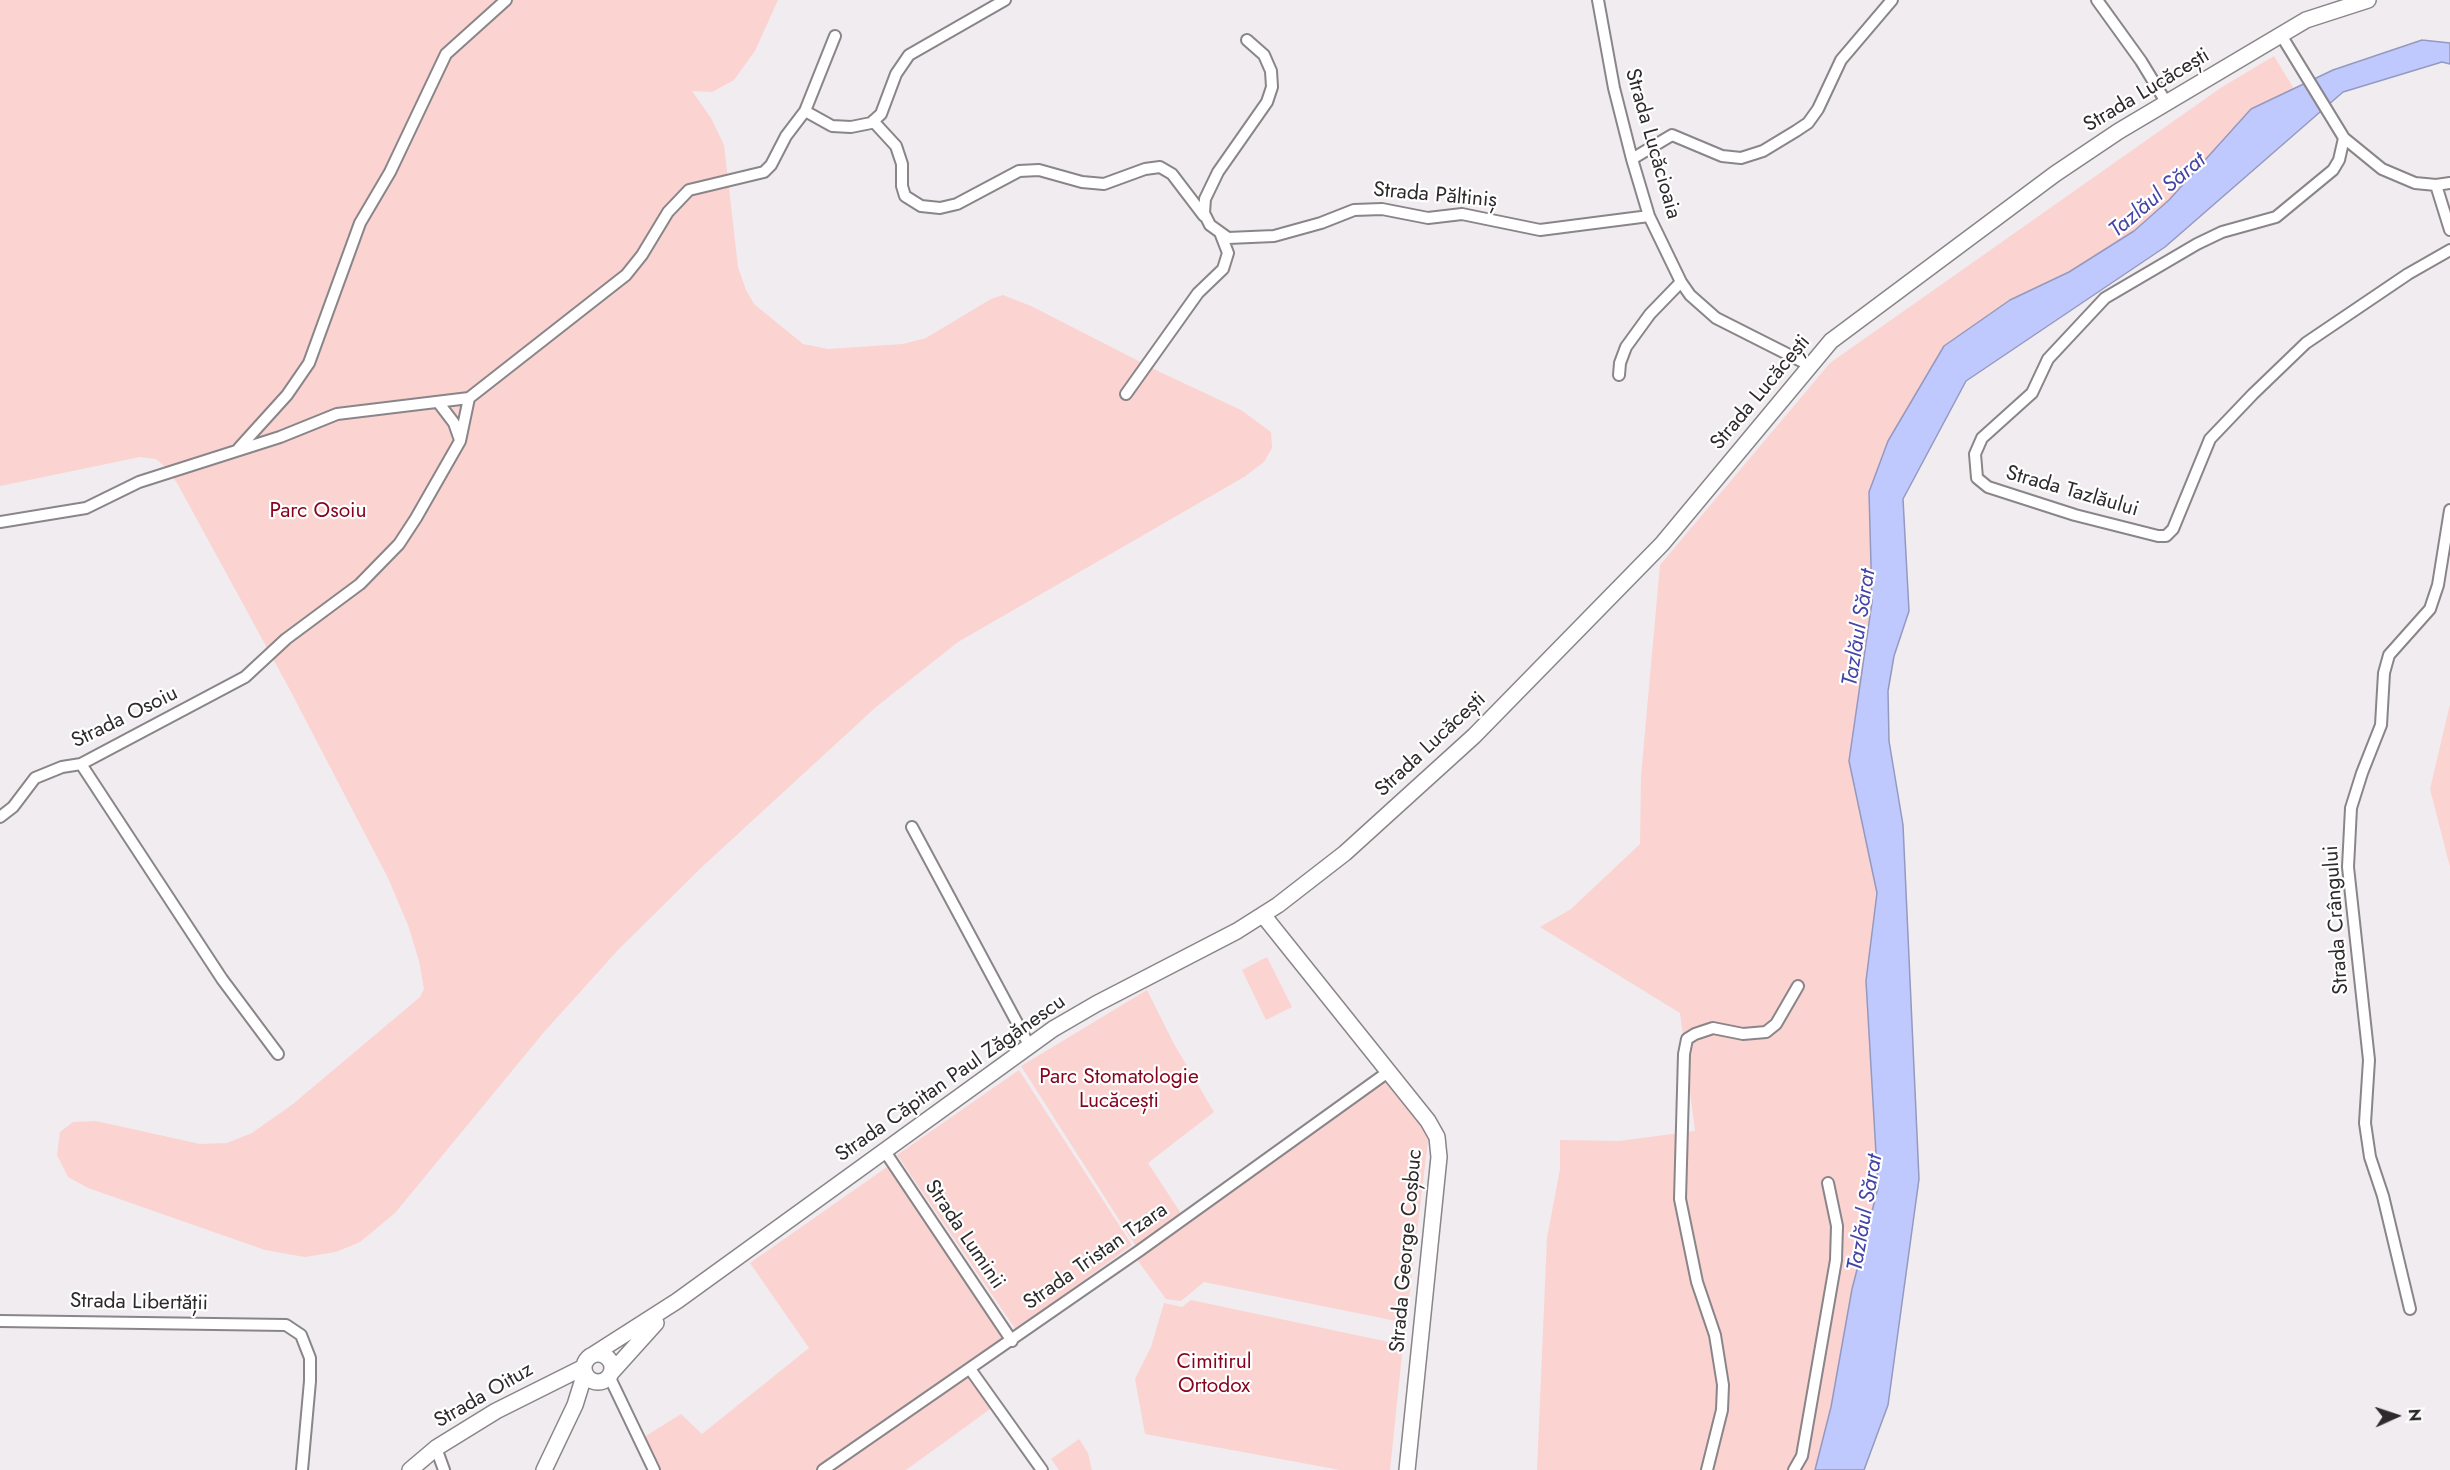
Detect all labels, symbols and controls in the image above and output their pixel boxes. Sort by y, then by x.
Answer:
street label: Strada Lucăcești [2080,44,2214,138]
street label: Strada Lucăcioaia [1619,66,1685,222]
water label: Tazlăul Sărat [2104,148,2212,244]
street label: Strada Păltiniș [1372,178,1498,214]
street label: Strada Lucăcești [1706,330,1816,456]
street label: Strada Tazlăului [2003,461,2141,523]
park label: Parc Osoiu [269,499,367,525]
water label: Tazlăul Sărat [1838,568,1882,688]
street label: Strada Osoiu [68,681,182,755]
street label: Strada Lucăcești [1370,687,1492,803]
street label: Strada Crângului [2319,845,2355,995]
street label: Strada Căpitan Paul Zăgănescu [831,990,1071,1168]
park label: Parc Stomatologie Lucăcești [1039,1065,1199,1115]
street label: Strada George Coșbuc [1386,1148,1428,1354]
water label: Tazlăul Sărat [1843,1153,1889,1273]
street label: Strada Luminii [918,1176,1010,1294]
street label: Strada Tristan Tzara [1019,1198,1173,1316]
street label: Strada Libertății [70,1289,208,1317]
park label: Cimitirul Ortodox [1176,1350,1252,1400]
street label: Strada Oituz [430,1358,538,1434]
north arrow [2366,1386,2426,1446]
text: N [2403,1408,2426,1422]

